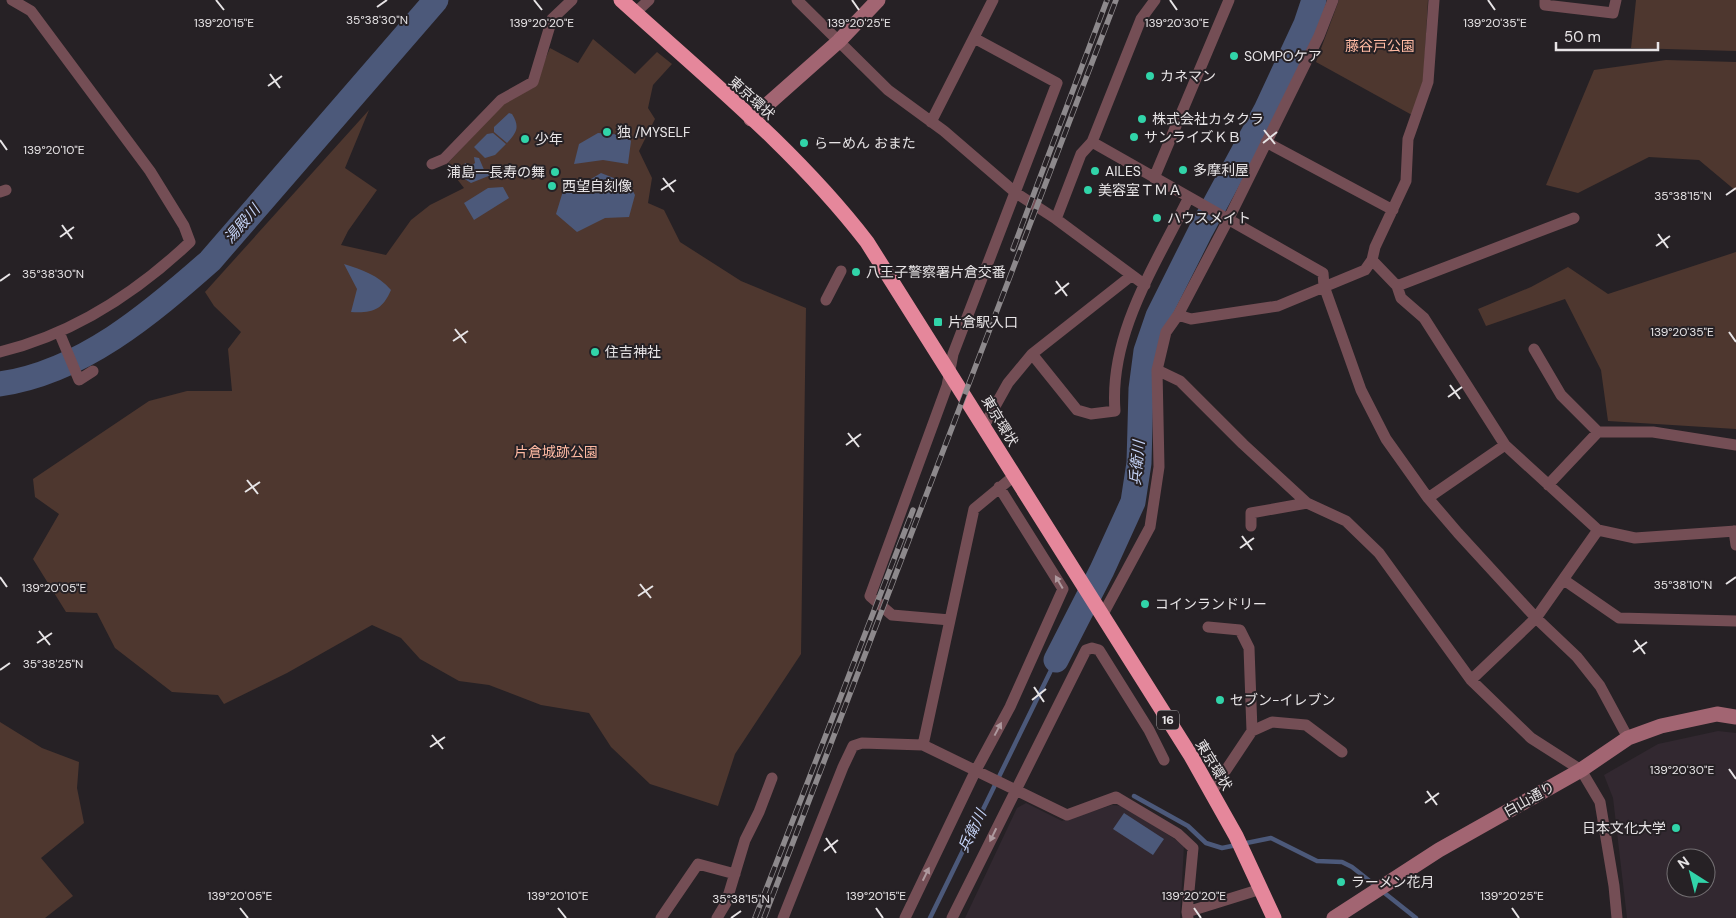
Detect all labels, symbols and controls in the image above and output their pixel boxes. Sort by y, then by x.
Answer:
text: 35°38'30"N [346,12,408,28]
text: 139°20'15"E [194,15,254,31]
text: 139°20'20"E [510,15,574,31]
text: 139°20'25"E [827,15,891,31]
text: 139°20'30"E [1145,15,1210,31]
text: 139°20'35"E [1463,15,1527,31]
scale bar [1556,20,1658,52]
text: 50 m [1564,27,1601,47]
park label: 藤谷戸公園 [1345,37,1415,55]
place label: SOMPOケア [1244,47,1322,65]
marker: SOMPOケア [1228,50,1240,62]
place label: カネマン [1160,67,1216,85]
marker: カネマン [1144,70,1156,82]
street label: 東京環状 [725,73,779,123]
place label: 株式会社カタクラ [1152,110,1264,128]
marker: 株式会社カタクラ [1136,113,1148,125]
place label: 独 /MYSELF [617,123,691,141]
marker: 独 /MYSELF [601,126,613,138]
place label: サンライズＫＢ [1144,128,1242,146]
place label: 少年 [535,130,563,148]
marker: サンライズＫＢ [1128,131,1140,143]
marker: 少年 [519,133,531,145]
place label: らーめん おまた [814,134,916,152]
marker: らーめん おまた [798,137,810,149]
text: 139°20'10"E [23,142,85,158]
place label: 多摩利屋 [1193,161,1249,179]
place label: AILES [1105,162,1141,180]
place label: 浦島一長寿の舞 [447,163,545,181]
marker: 多摩利屋 [1177,164,1189,176]
marker: AILES [1089,165,1101,177]
marker: 浦島一長寿の舞 [549,166,561,178]
place label: 西望自刻像 [562,177,632,195]
marker: 西望自刻像 [546,180,558,192]
place label: 美容室ＴＭＡ [1098,181,1182,199]
marker: 美容室ＴＭＡ [1082,184,1094,196]
text: 35°38'15"N [1654,188,1712,204]
water label: 湯殿川 [220,199,266,248]
place label: ハウスメイト [1167,209,1251,227]
marker: ハウスメイト [1151,212,1163,224]
place label: 八王子警察署片倉交番 [866,263,1006,281]
text: 35°38'30"N [22,266,84,282]
marker: 八王子警察署片倉交番 [850,266,862,278]
place label: 片倉駅入口 [948,313,1018,331]
marker: 片倉駅入口 [932,316,944,328]
text: 139°20'35"E [1650,324,1714,340]
place label: 住吉神社 [605,343,661,361]
marker: 住吉神社 [589,346,601,358]
street label: 東京環状 [978,392,1022,450]
water label: 兵衛川 [1125,438,1149,486]
park label: 片倉城跡公園 [514,443,598,461]
one-way arrow [1054,575,1063,588]
text: 35°38'10"N [1654,577,1712,593]
text: 139°20'05"E [22,580,87,596]
place label: コインランドリー [1155,595,1267,613]
marker: コインランドリー [1139,598,1151,610]
text: 35°38'25"N [23,656,83,672]
place label: セブン-イレブン [1230,691,1336,709]
marker: セブン-イレブン [1214,694,1226,706]
road number: 16 [1157,710,1179,730]
one-way arrow [994,722,1003,736]
street label: 東京環状 [1192,736,1236,794]
text: 139°20'30"E [1650,762,1715,778]
street label: 白山通り [1500,778,1558,820]
water label: 兵衛川 [953,805,992,856]
place label: 日本文化大学 [1582,819,1666,837]
marker: 日本文化大学 [1670,822,1682,834]
one-way arrow [989,828,997,842]
north arrow [1666,848,1716,898]
text: N [1674,852,1693,873]
one-way arrow [922,867,930,881]
place label: ラーメン花月 [1351,873,1434,891]
marker: ラーメン花月 [1335,876,1347,888]
text: 139°20'05"E [208,888,273,904]
text: 139°20'10"E [527,888,589,904]
text: 139°20'15"E [846,888,906,904]
text: 139°20'20"E [1162,888,1226,904]
text: 139°20'25"E [1480,888,1544,904]
text: 35°38'15"N [712,891,770,907]

